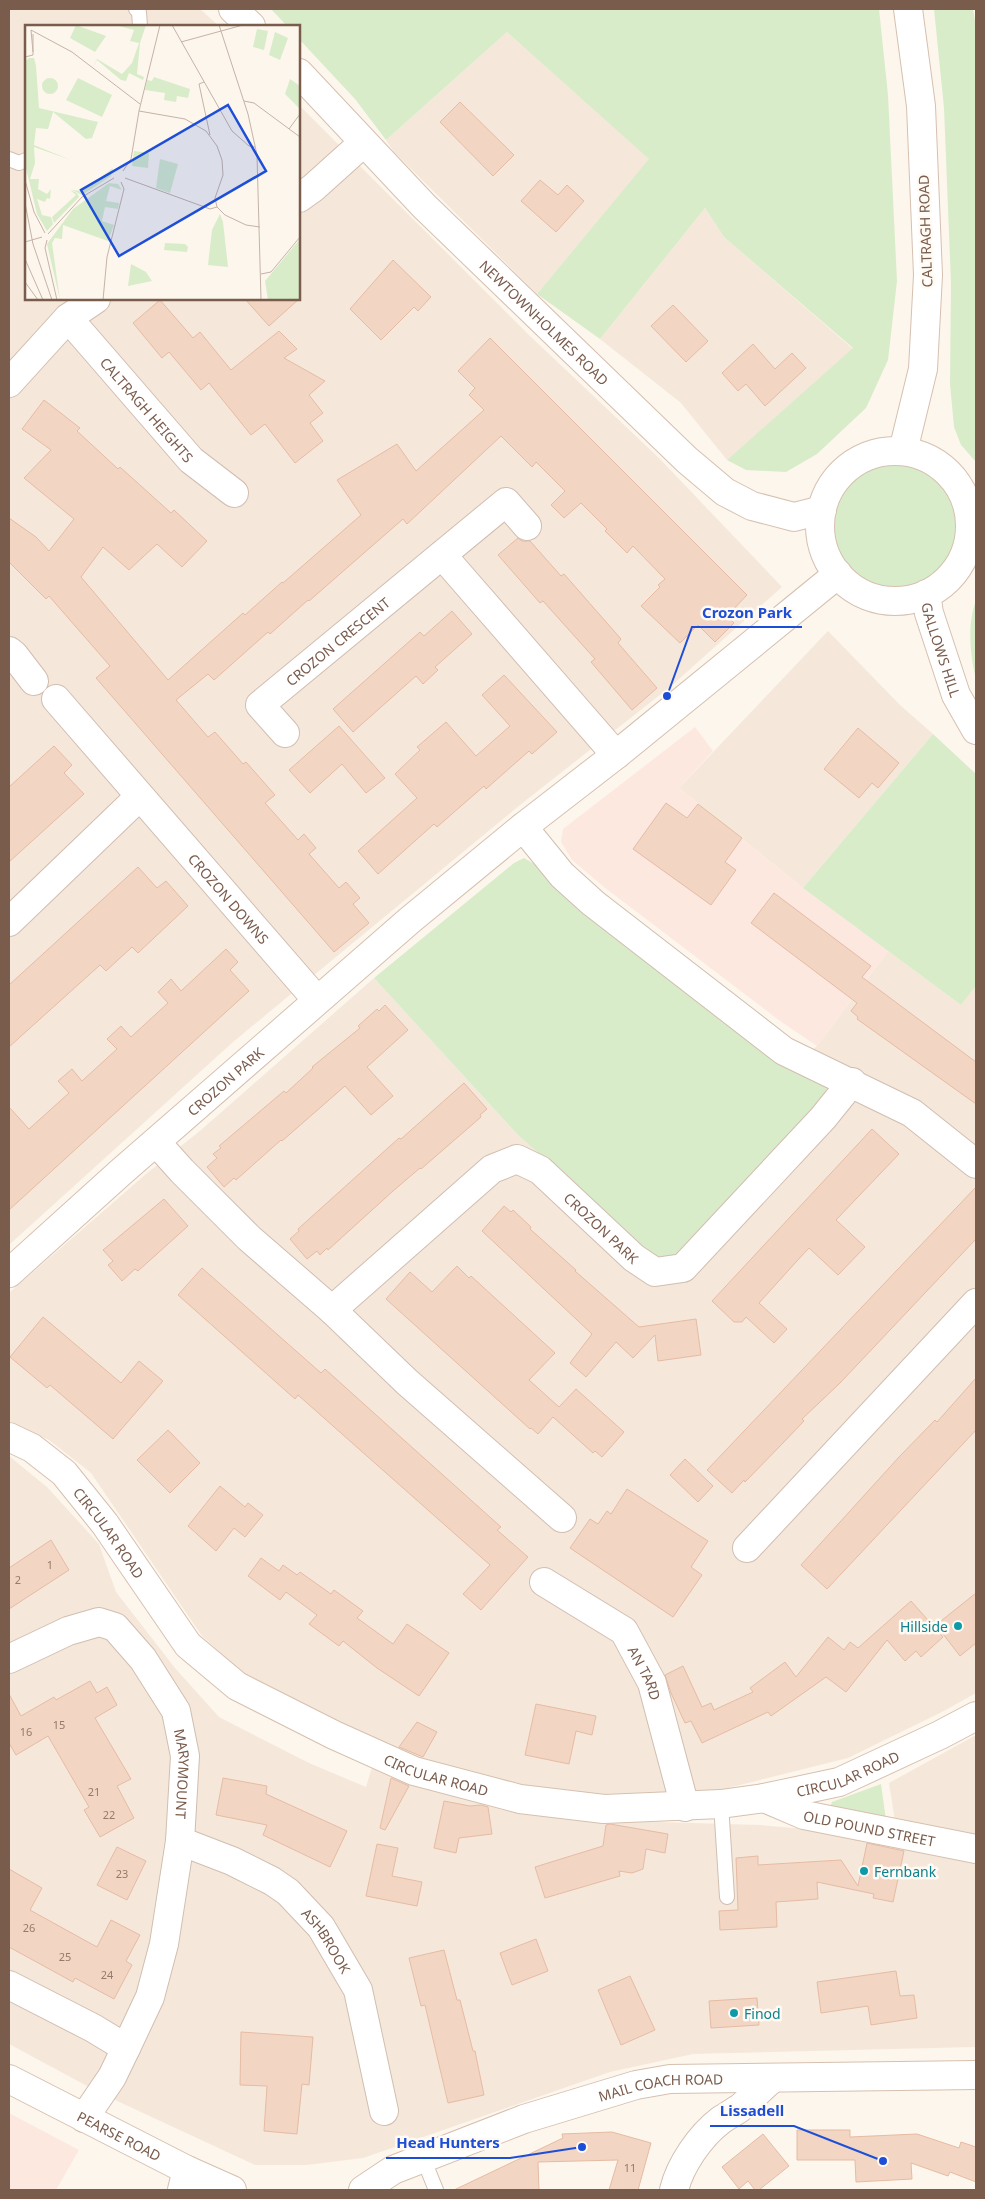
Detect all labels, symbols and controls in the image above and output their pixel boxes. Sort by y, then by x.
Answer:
inset map [25,25,300,300]
street label: CALTRAGH ROAD [914,174,936,288]
street label: NEWTOWNHOLMES ROAD [476,256,613,389]
street label: CALTRAGH HEIGHTS [96,353,198,466]
street label: CROZON CRESCENT [281,592,394,690]
callout: Crozon Park [692,597,802,627]
street label: GALLOWS HILL [918,601,966,700]
text: Crozon Park [702,602,793,622]
street label: CROZON DOWNS [184,849,274,948]
street label: CROZON PARK [183,1042,268,1120]
street label: CROZON PARK [560,1188,643,1267]
street label: CIRCULAR ROAD [69,1483,149,1582]
house number: 1 [47,1557,53,1572]
house number: 2 [15,1572,21,1587]
place label: Hillside [900,1617,948,1636]
marker: Hillside [952,1620,964,1632]
street label: AN TARD [624,1643,666,1702]
house number: 15 [53,1717,65,1732]
house number: 16 [20,1724,32,1739]
street label: MARYMOUNT [170,1727,195,1820]
street label: CIRCULAR ROAD [795,1746,902,1800]
street label: CIRCULAR ROAD [381,1749,491,1800]
house number: 21 [88,1784,100,1799]
street label: OLD POUND STREET [802,1806,937,1850]
house number: 22 [103,1807,115,1822]
place label: Fernbank [874,1862,937,1881]
marker: Fernbank [858,1865,870,1877]
house number: 23 [116,1866,128,1881]
street label: ASHBROOK [298,1903,356,1977]
house number: 26 [23,1920,35,1935]
house number: 25 [59,1949,71,1964]
house number: 24 [101,1967,114,1982]
place label: Finod [744,2004,781,2023]
marker: Finod [728,2007,740,2019]
street label: MAIL COACH ROAD [596,2069,723,2105]
callout: Lissadell [710,2096,794,2126]
text: Lissadell [720,2100,784,2120]
street label: PEARSE ROAD [74,2106,165,2165]
callout: Head Hunters [386,2128,510,2158]
text: Head Hunters [396,2132,500,2152]
house number: 11 [624,2160,636,2175]

